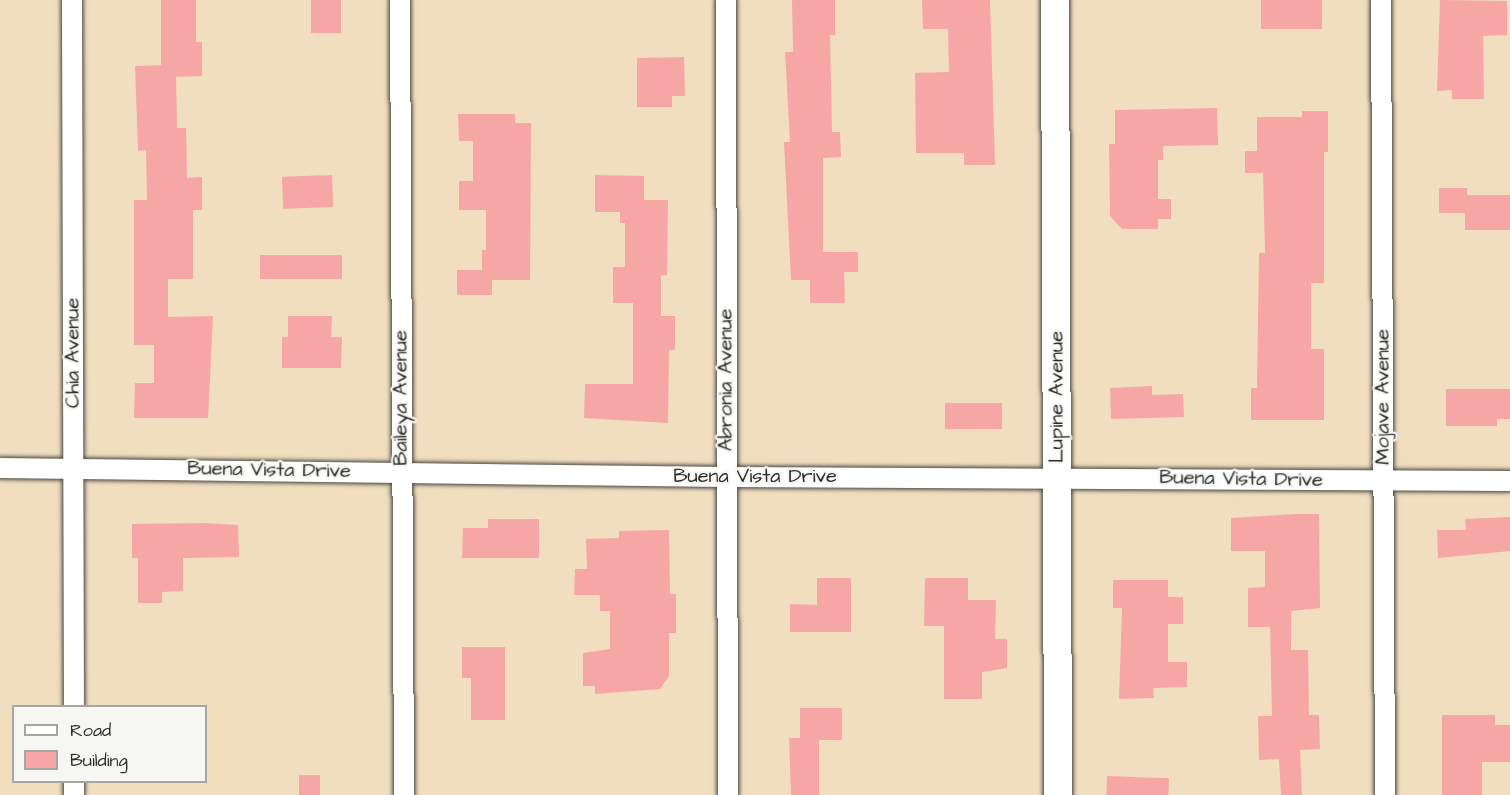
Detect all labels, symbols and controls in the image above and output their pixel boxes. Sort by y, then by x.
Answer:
street label: Chia Avenue [61,298,85,408]
street label: Abronia Avenue [714,309,738,451]
street label: Mojave Avenue [1371,329,1395,465]
street label: Baileya Avenue [389,330,413,466]
street label: Lupine Avenue [1045,331,1069,463]
street label: Buena Vista Drive [187,457,351,483]
street label: Buena Vista Drive [673,464,837,488]
street label: Buena Vista Drive [1159,466,1323,492]
legend [12,705,207,783]
text: Road [70,718,111,743]
text: Building [70,748,128,773]

